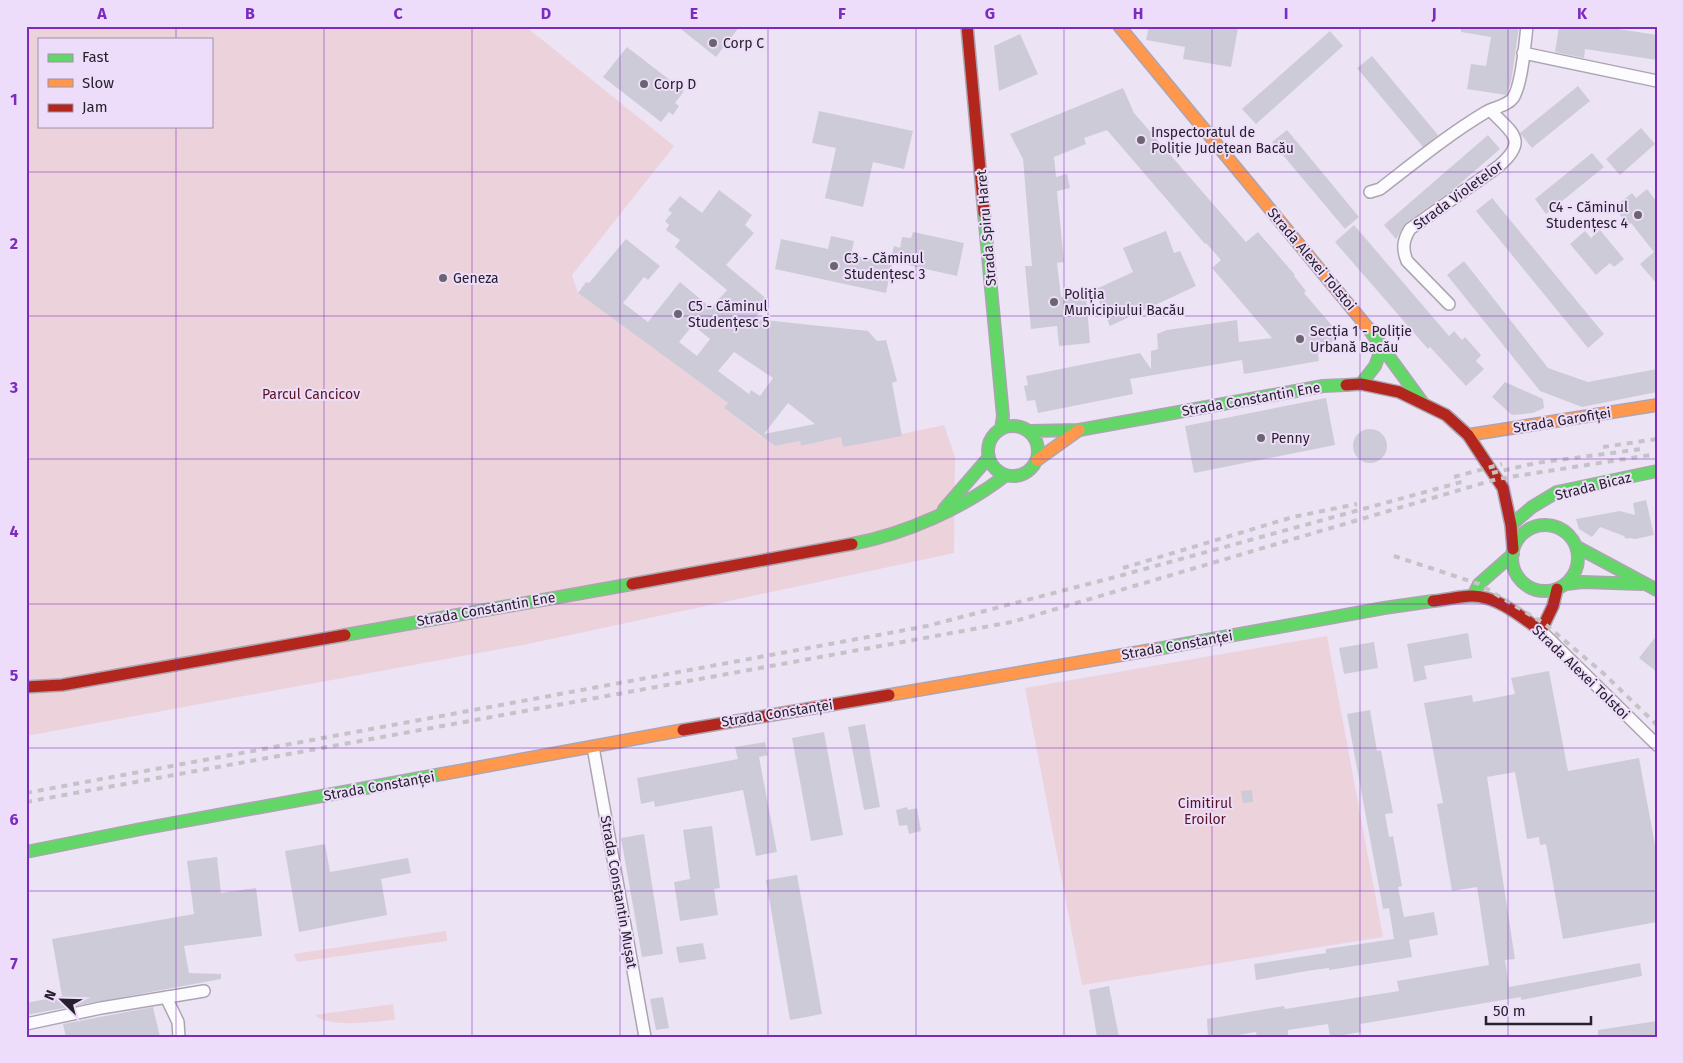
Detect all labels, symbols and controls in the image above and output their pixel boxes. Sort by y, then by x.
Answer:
text: A [96,4,107,23]
text: B [245,4,255,23]
text: C [393,4,403,23]
text: D [541,4,551,23]
text: E [690,4,698,23]
text: F [838,4,846,23]
text: G [985,4,995,23]
text: H [1133,4,1143,23]
text: I [1284,4,1288,23]
text: J [1430,4,1437,23]
text: K [1577,4,1588,23]
place label: Corp C [723,35,764,52]
marker: Corp C [707,37,719,49]
legend [38,38,212,128]
text: Fast [82,48,109,66]
text: Slow [82,74,114,92]
place label: Corp D [654,76,696,93]
marker: Corp D [638,78,650,90]
text: 1 [10,90,18,109]
text: Jam [82,98,108,116]
place label: Inspectoratul de Poliție Județean Bacău [1151,124,1294,158]
marker: Inspectoratul de Poliție Județean Bacău [1135,134,1147,146]
street label: Strada Violetelor [1410,157,1507,234]
street label: Strada Spiru Haret [973,168,1000,287]
place label: C4 - Căminul Studențesc 4 [1546,199,1629,233]
street label: Strada Alexei Tolstoi [1264,205,1359,314]
marker: C4 - Căminul Studențesc 4 [1632,209,1644,221]
text: 2 [10,234,18,253]
place label: C3 - Căminul Studențesc 3 [844,250,925,284]
marker: C3 - Căminul Studențesc 3 [828,260,840,272]
place label: Geneza [453,270,499,287]
marker: Geneza [437,272,449,284]
place label: Poliția Municipiului Bacău [1064,286,1185,319]
marker: Poliția Municipiului Bacău [1048,296,1060,308]
place label: C5 - Căminul Studențesc 5 [688,298,769,332]
marker: C5 - Căminul Studențesc 5 [672,308,684,320]
place label: Secția 1 - Poliție Urbană Bacău [1310,323,1412,356]
marker: Secția 1 - Poliție Urbană Bacău [1294,333,1306,345]
text: 3 [9,378,18,397]
street label: Strada Constantin Ene [1181,379,1322,420]
park label: Parcul Cancicov [262,386,360,403]
street label: Strada Garofiței [1512,404,1612,438]
place label: Penny [1271,430,1310,447]
marker: Penny [1255,432,1267,444]
street label: Strada Bicaz [1553,469,1633,504]
text: 4 [9,522,19,541]
street label: Strada Constantin Ene [416,589,557,630]
street label: Strada Alexei Tolstoi [1528,622,1633,723]
street label: Strada Constanței [1120,627,1234,665]
text: 5 [10,666,19,685]
street label: Strada Constanței [720,696,834,732]
street label: Strada Constanței [322,768,436,806]
park label: Cimitirul Eroilor [1178,795,1232,828]
text: 6 [9,810,19,829]
street label: Strada Constantin Mușat [596,814,641,971]
text: 7 [10,954,18,973]
north arrow [38,976,88,1026]
text: N [41,988,60,1003]
scale bar [1486,993,1590,1025]
text: 50 m [1493,1002,1526,1020]

